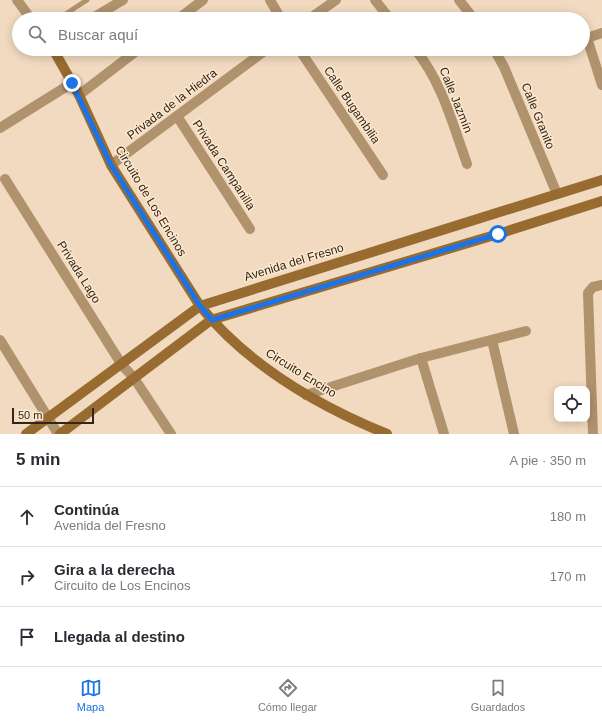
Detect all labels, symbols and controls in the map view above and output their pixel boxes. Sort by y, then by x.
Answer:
search box [12,12,590,56]
icon: search [26,23,48,45]
text: Buscar aquí [58,26,138,43]
street label: Calle Bugambilia [321,64,383,147]
street label: Privada de la Hiedra [124,65,220,142]
street label: Calle Jazmín [437,65,475,135]
route end [63,74,81,92]
street label: Calle Granito [518,81,558,151]
street label: Privada Campanilla [190,118,258,213]
street label: Circuito de Los Encinos [113,143,189,259]
route start [489,225,507,243]
street label: Privada Lago [54,238,104,306]
street label: Avenida del Fresno [243,240,346,284]
street label: Circuito Encino [263,346,339,400]
map controls [554,386,590,422]
button: locate [554,386,590,422]
scale bar [12,406,94,425]
text: 50 m [18,409,42,421]
text: 5 min [16,450,60,469]
text: A pie · 350 m [509,453,586,468]
text: Continúa [54,501,119,518]
icon: ahead [16,506,38,528]
text: 180 m [550,509,586,524]
text: Avenida del Fresno [54,518,166,533]
text: Gira a la derecha [54,561,175,578]
icon: right [16,566,38,588]
text: 170 m [550,569,586,584]
text: Circuito de Los Encinos [54,578,191,593]
icon: arrive [16,626,38,648]
text: Llegada al destino [54,628,185,645]
tab: Mapa [77,677,104,713]
tab: Cómo llegar [258,677,317,713]
tab: Guardados [471,677,525,713]

